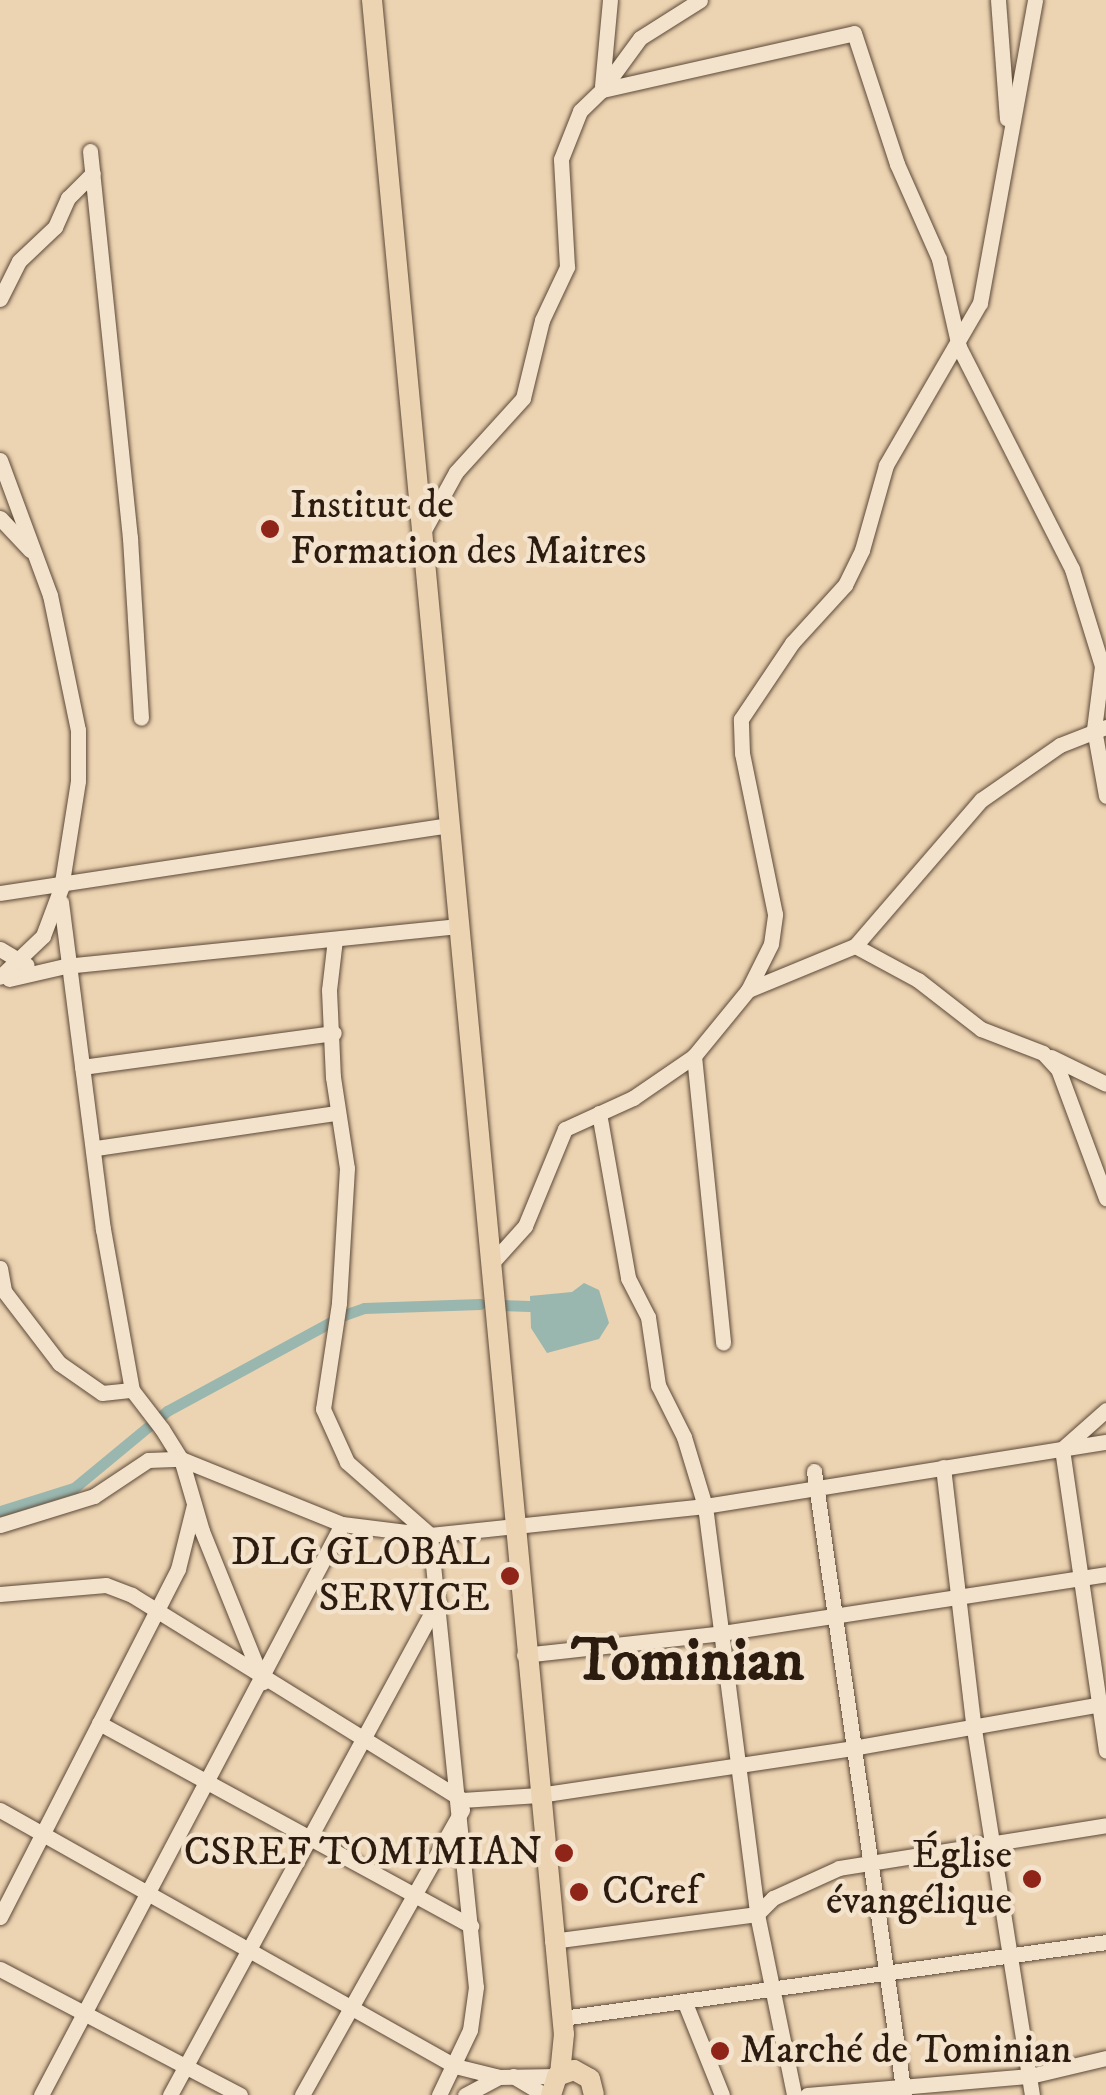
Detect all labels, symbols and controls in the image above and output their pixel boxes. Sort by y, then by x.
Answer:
place label: Institut de Formation des Maitres [290,482,646,576]
marker: Institut de Formation des Maitres [259,518,281,540]
place label: DLG GLOBAL SERVICE [231,1529,490,1623]
marker: DLG GLOBAL SERVICE [499,1565,521,1587]
district label: Tominian [572,1625,804,1697]
place label: CSREF TOMIMIAN [184,1829,542,1877]
place label: Église évangélique [826,1832,1012,1926]
marker: CSREF TOMIMIAN [551,1840,577,1866]
place label: CCref [602,1868,699,1916]
marker: Église évangélique [1021,1868,1043,1890]
marker: CCref [566,1879,592,1905]
place label: Marché de Tominian [740,2027,1072,2075]
marker: Marché de Tominian [709,2040,731,2062]

